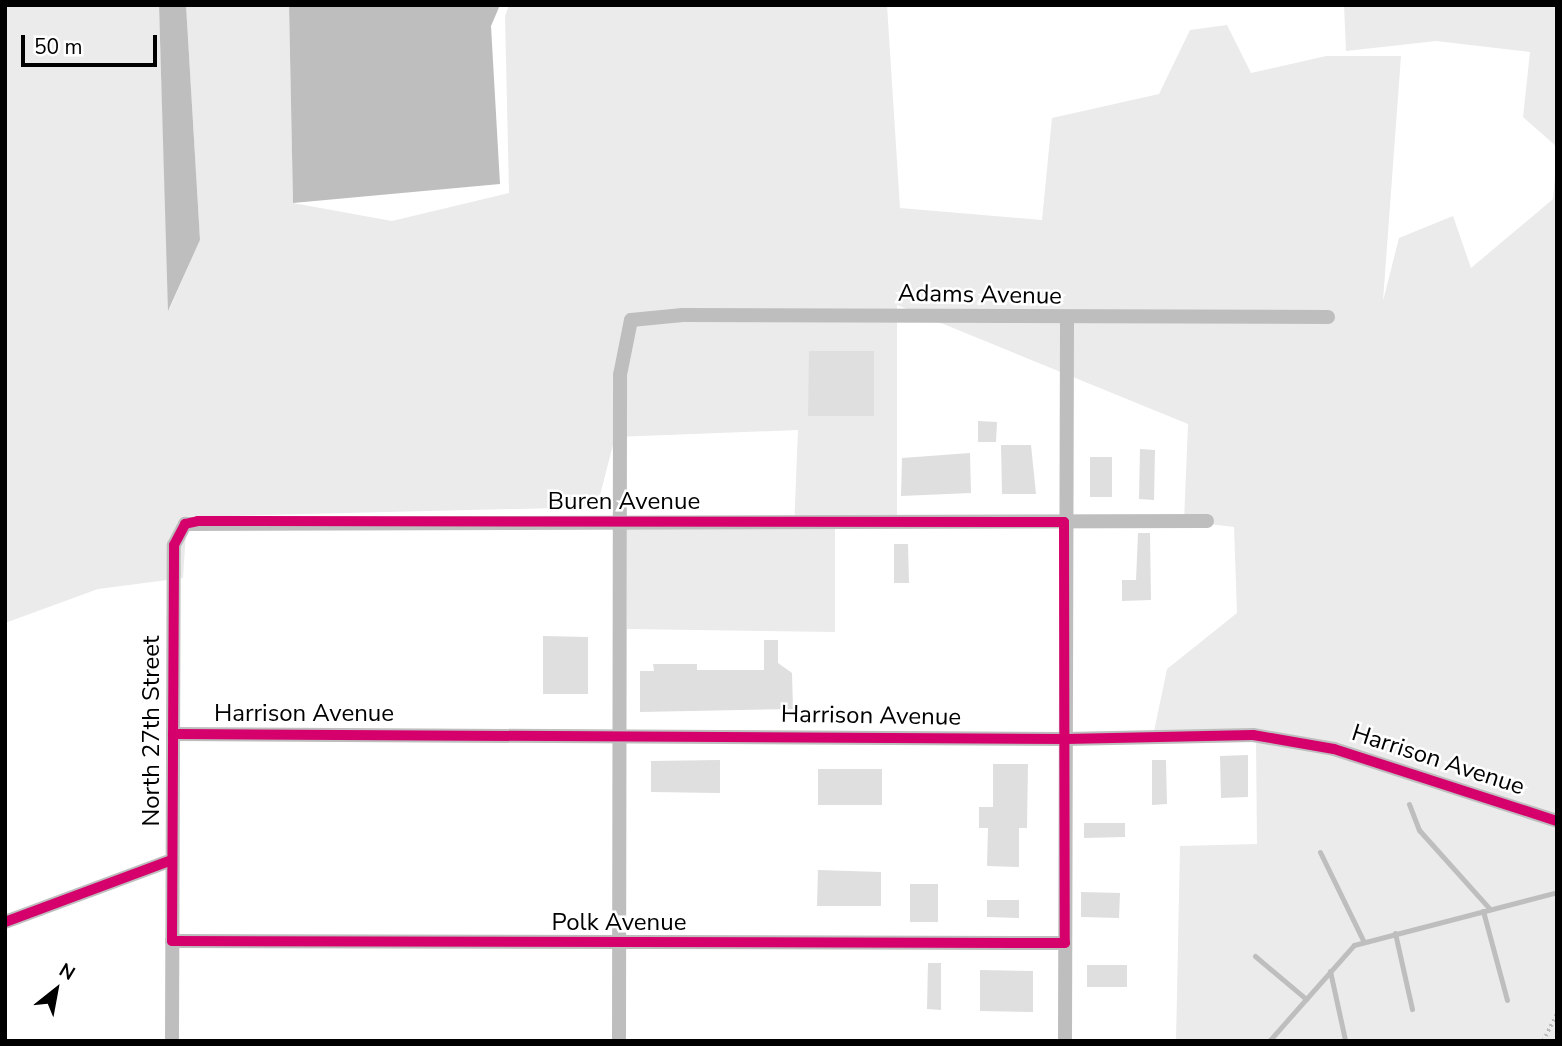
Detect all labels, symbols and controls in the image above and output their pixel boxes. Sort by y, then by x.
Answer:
scale bar [24,21,161,65]
text: 50 m [34,33,83,61]
street label: Adams Avenue [898,279,1062,311]
street label: Buren Avenue [548,488,700,516]
street label: North 27th Street [138,635,166,827]
street label: Harrison Avenue [214,700,394,728]
street label: Harrison Avenue [781,700,961,732]
street label: Harrison Avenue [1348,718,1528,802]
street label: Polk Avenue [552,909,686,937]
north arrow [21,955,91,1025]
text: N [54,957,80,987]

